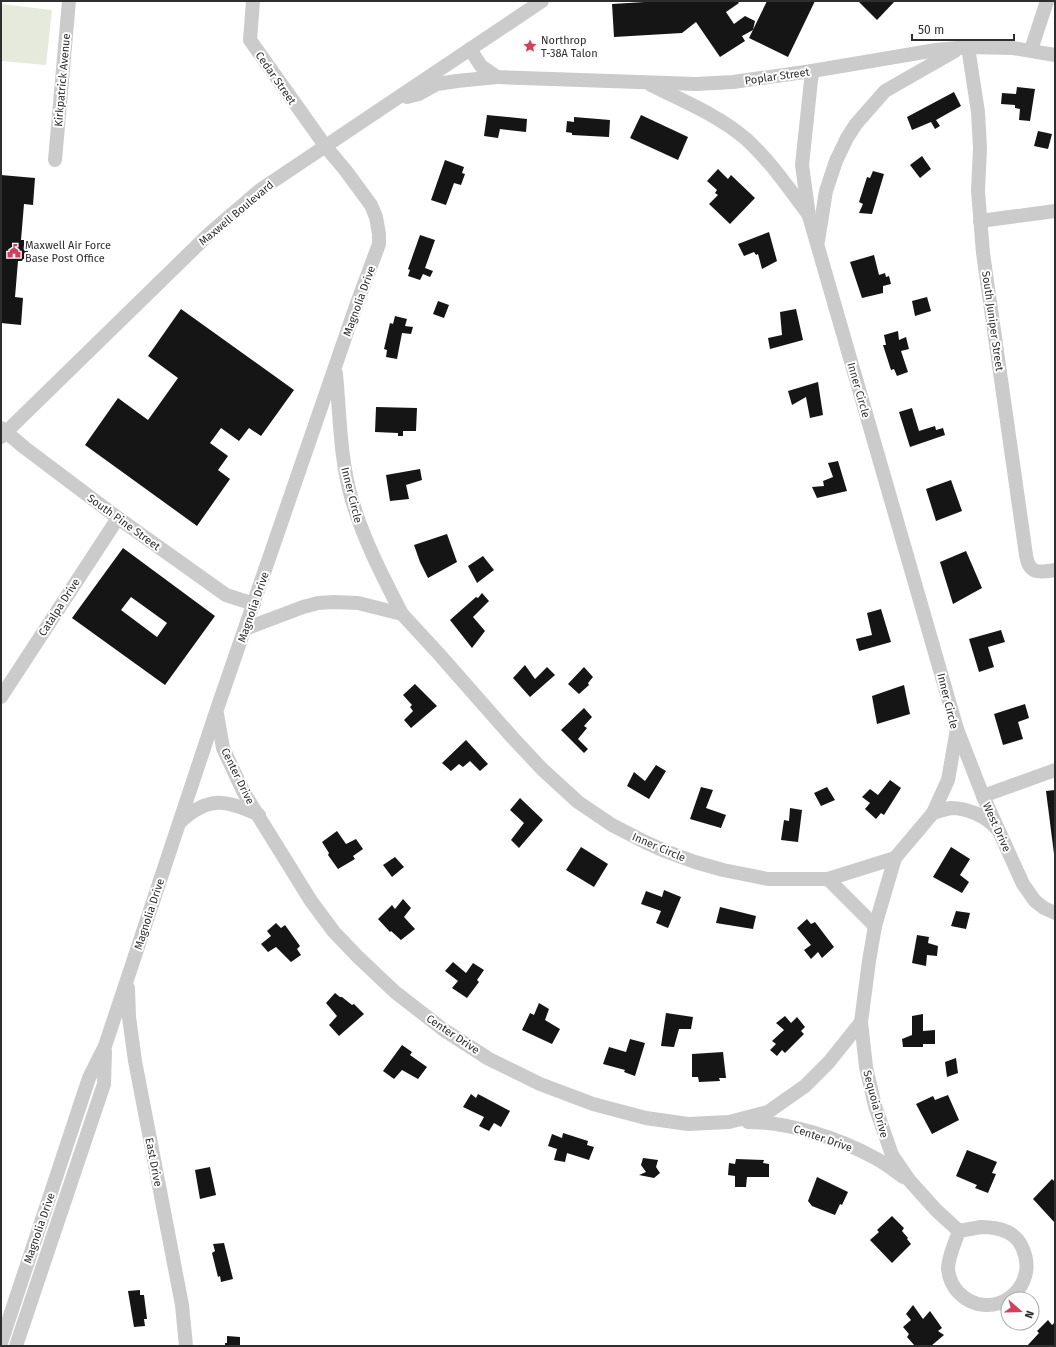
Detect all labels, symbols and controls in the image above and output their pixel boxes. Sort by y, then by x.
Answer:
scale bar [912,16,1014,42]
text: 50 m [918,23,944,37]
street label: Kirkpatrick Avenue [52,33,73,127]
place label: Northrop T-38A Talon [541,34,598,60]
place icon: Northrop T-38A Talon [522,38,538,54]
street label: Cedar Street [253,49,299,107]
street label: Poplar Street [744,66,810,87]
street label: Maxwell Boulevard [196,178,276,248]
place label: Maxwell Air Force Base Post Office [25,239,111,265]
public building icon: Maxwell Air Force Base Post Office [6,243,22,259]
street label: Magnolia Drive [341,264,378,338]
street label: South Juniper Street [979,270,1006,372]
street label: Inner Circle [844,361,873,419]
street label: Inner Circle [338,466,365,524]
street label: South Pine Street [85,492,163,553]
street label: Magnolia Drive [235,570,272,644]
street label: Catalpa Drive [36,576,83,639]
street label: Inner Circle [934,672,961,730]
street label: Center Drive [218,746,257,807]
street label: West Drive [980,800,1013,854]
street label: Inner Circle [630,830,688,865]
street label: Magnolia Drive [132,877,167,951]
street label: Center Drive [424,1012,482,1057]
street label: Sequoia Drive [860,1069,891,1139]
street label: Center Drive [792,1122,854,1155]
street label: East Drive [142,1137,165,1188]
street label: Magnolia Drive [21,1191,58,1265]
north arrow [1000,1291,1040,1331]
text: N [1022,1309,1036,1320]

